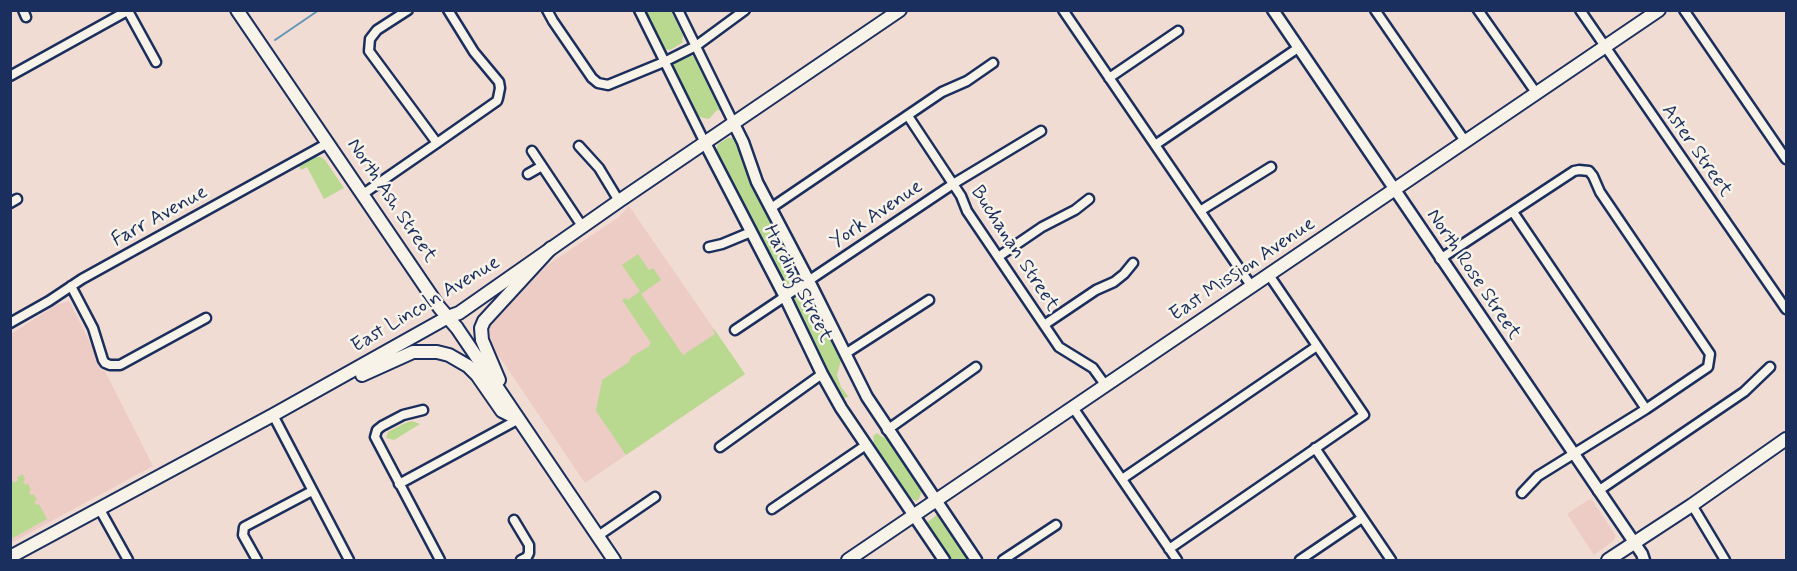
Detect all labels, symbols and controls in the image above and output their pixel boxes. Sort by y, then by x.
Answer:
street label: Aster Street [1655,100,1737,202]
street label: North Ash Street [341,134,441,268]
street label: York Avenue [826,175,928,255]
street label: Farr Avenue [108,181,212,253]
street label: Buchanan Street [964,182,1064,316]
street label: North Rose Street [1420,205,1526,345]
street label: East Mission Avenue [1166,212,1320,328]
street label: Harding Street [757,221,837,347]
street label: East Lincoln Avenue [347,251,505,359]

